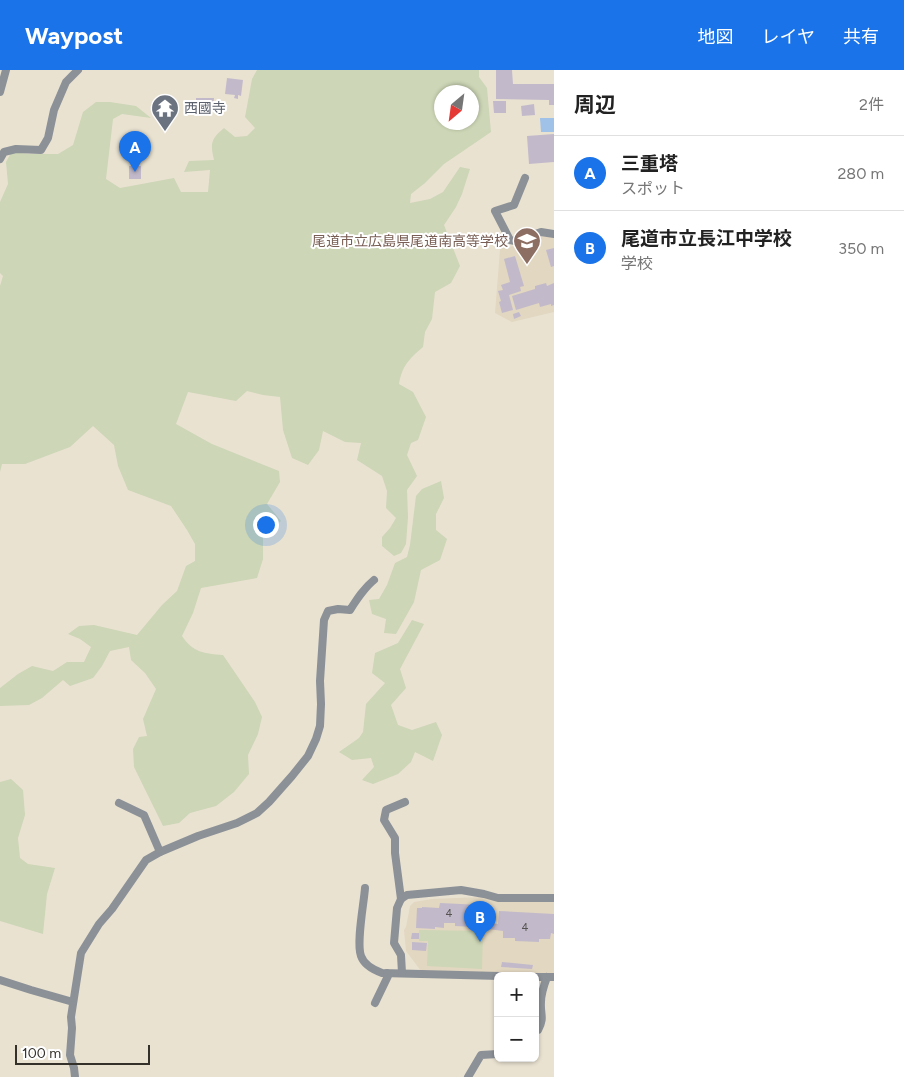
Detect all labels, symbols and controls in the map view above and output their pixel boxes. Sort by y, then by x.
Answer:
text: Waypost [25,21,123,50]
text: 地図 [698,26,734,48]
text: レイヤ [762,26,815,48]
text: 共有 [843,26,879,48]
north arrow [434,85,479,130]
text: 周辺 [574,92,616,117]
temple icon: 西國寺 [150,93,180,132]
text: 2件 [859,95,884,114]
place label: 西國寺 [184,100,226,117]
pin: A [119,131,151,172]
text: 三重塔 [621,152,678,175]
text: A [584,164,596,183]
text: 280 m [837,164,884,183]
text: スポット [621,179,685,198]
school or university icon: 尾道市立広島県尾道南高等学校 [512,226,542,265]
text: 尾道市立長江中学校 [621,227,792,250]
place label: 尾道市立広島県尾道南高等学校 [312,233,508,250]
text: B [585,239,595,258]
text: 350 m [838,239,884,258]
text: 学校 [621,254,653,273]
your location [253,512,279,538]
pin: B [464,901,496,942]
house number: 4 [446,907,453,920]
house number: 4 [522,921,529,934]
map controls [494,972,539,1062]
button: + [494,972,539,1017]
button: − [494,1017,539,1062]
scale bar [15,1042,150,1065]
text: 100 m [22,1045,61,1062]

